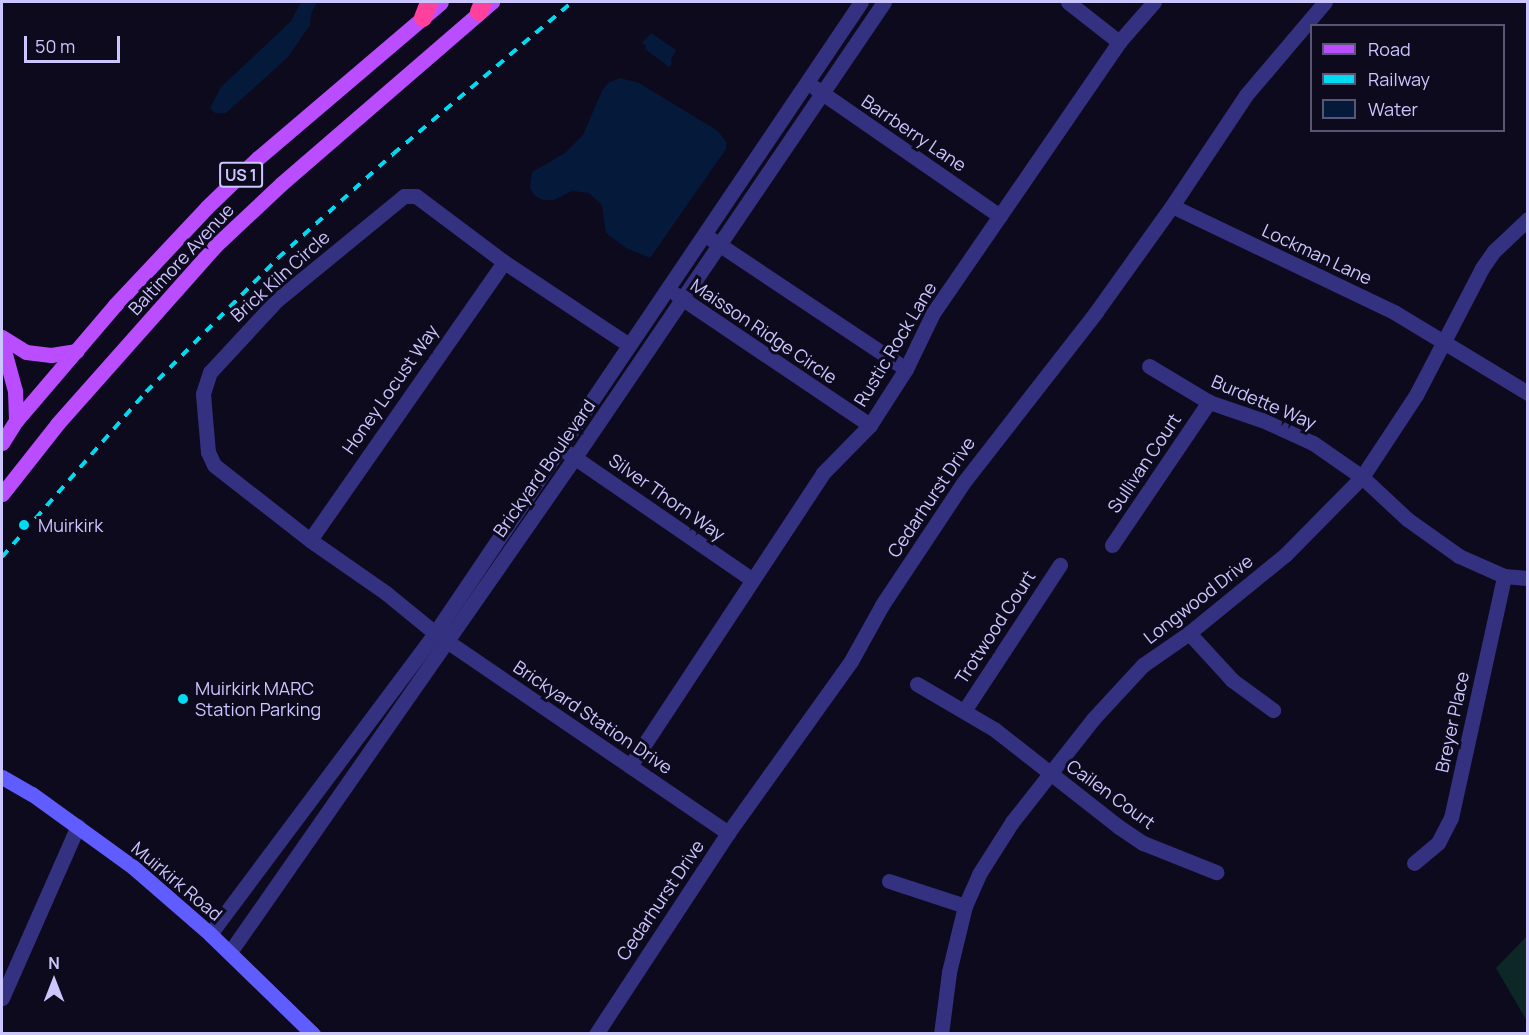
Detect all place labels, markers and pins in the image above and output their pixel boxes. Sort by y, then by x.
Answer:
place label: Muirkirk [38,514,103,536]
marker: Muirkirk [15,516,33,534]
place label: Muirkirk MARC Station Parking [195,678,321,720]
marker: Muirkirk MARC Station Parking [176,692,190,706]

